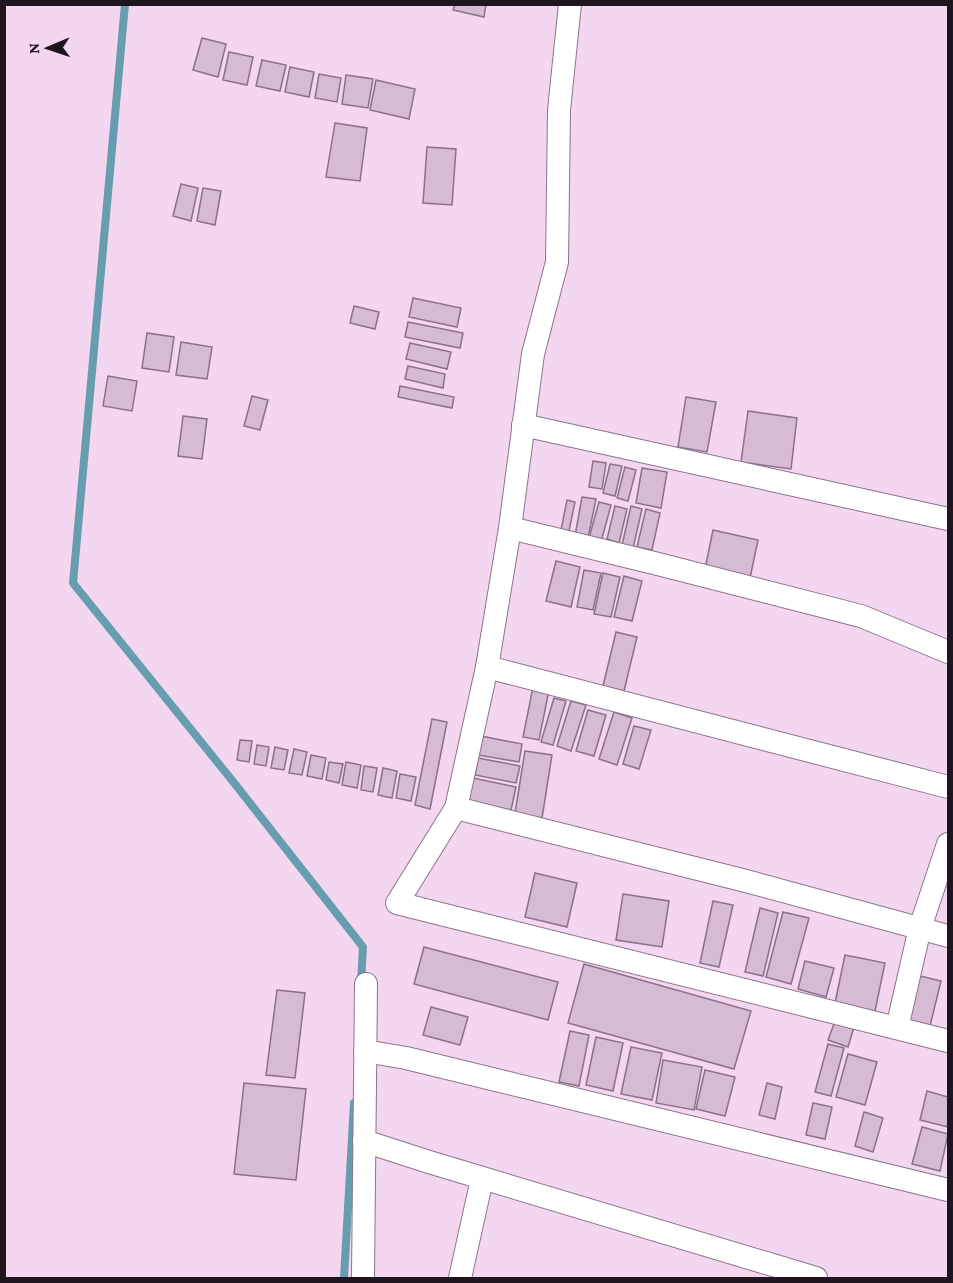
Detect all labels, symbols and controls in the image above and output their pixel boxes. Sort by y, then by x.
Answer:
north arrow [18,18,78,78]
text: N [25,43,42,54]

